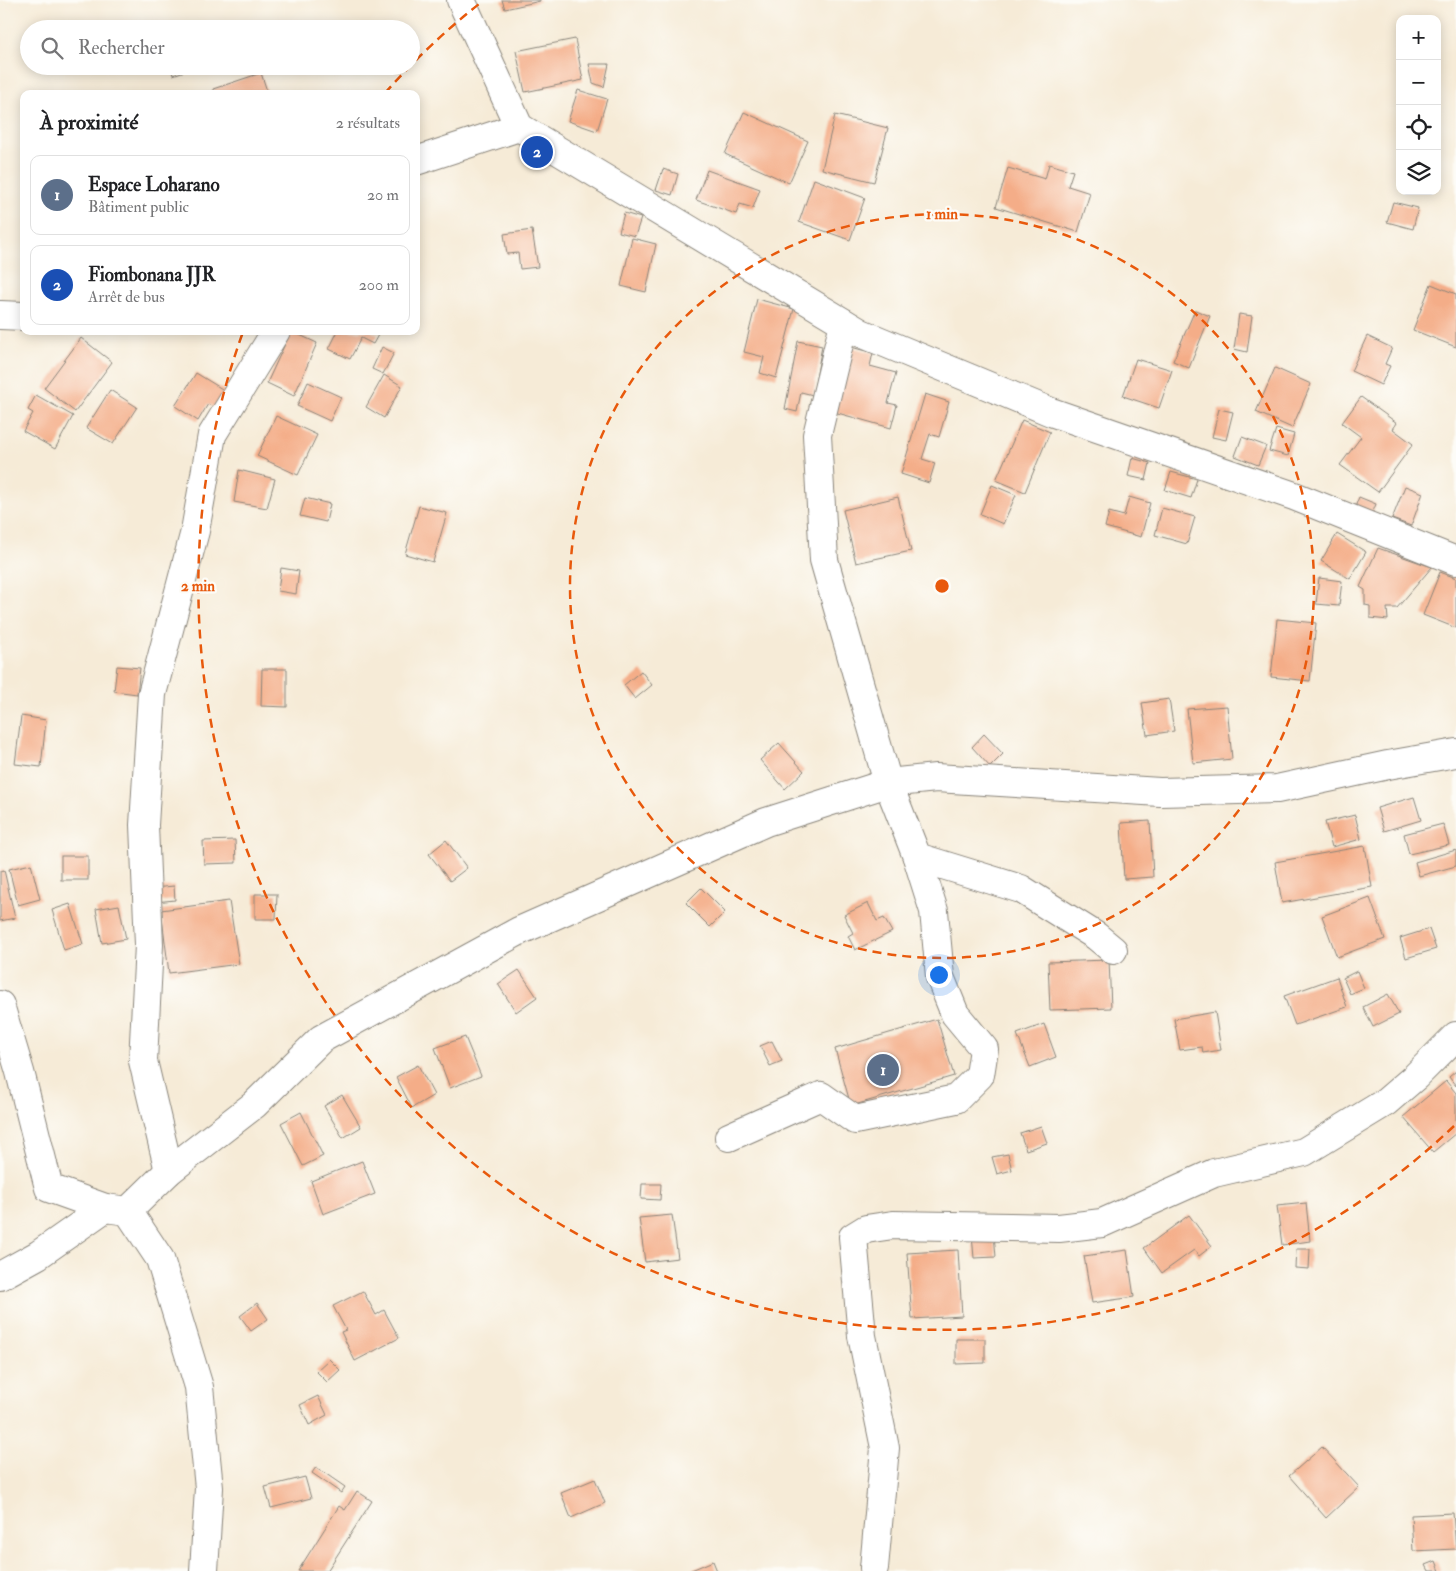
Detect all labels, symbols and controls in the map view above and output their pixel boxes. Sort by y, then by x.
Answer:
map controls [1396,15,1441,195]
button: + [1396,15,1441,60]
search box [20,20,420,75]
icon: search [38,34,66,62]
text: Rechercher [78,36,165,60]
button: − [1396,60,1441,105]
button: locate [1396,105,1441,150]
text: À proximité [40,109,138,136]
text: 2 résultats [336,113,400,133]
pin: 2 [521,133,553,171]
button: layers [1396,150,1441,195]
text: Espace Loharano [88,173,220,197]
text: 1 [54,185,60,205]
text: 20 m [367,185,399,205]
text: Bâtiment public [88,197,189,217]
text: 1 min [926,205,958,224]
text: Fiombonana JJR [88,263,215,287]
text: 2 [53,275,61,295]
text: 200 m [359,275,399,295]
text: Arrêt de bus [88,287,165,307]
text: 2 min [181,577,215,596]
centre of rings [933,577,951,595]
your location [926,962,952,988]
pin: 1 [867,1051,899,1089]

